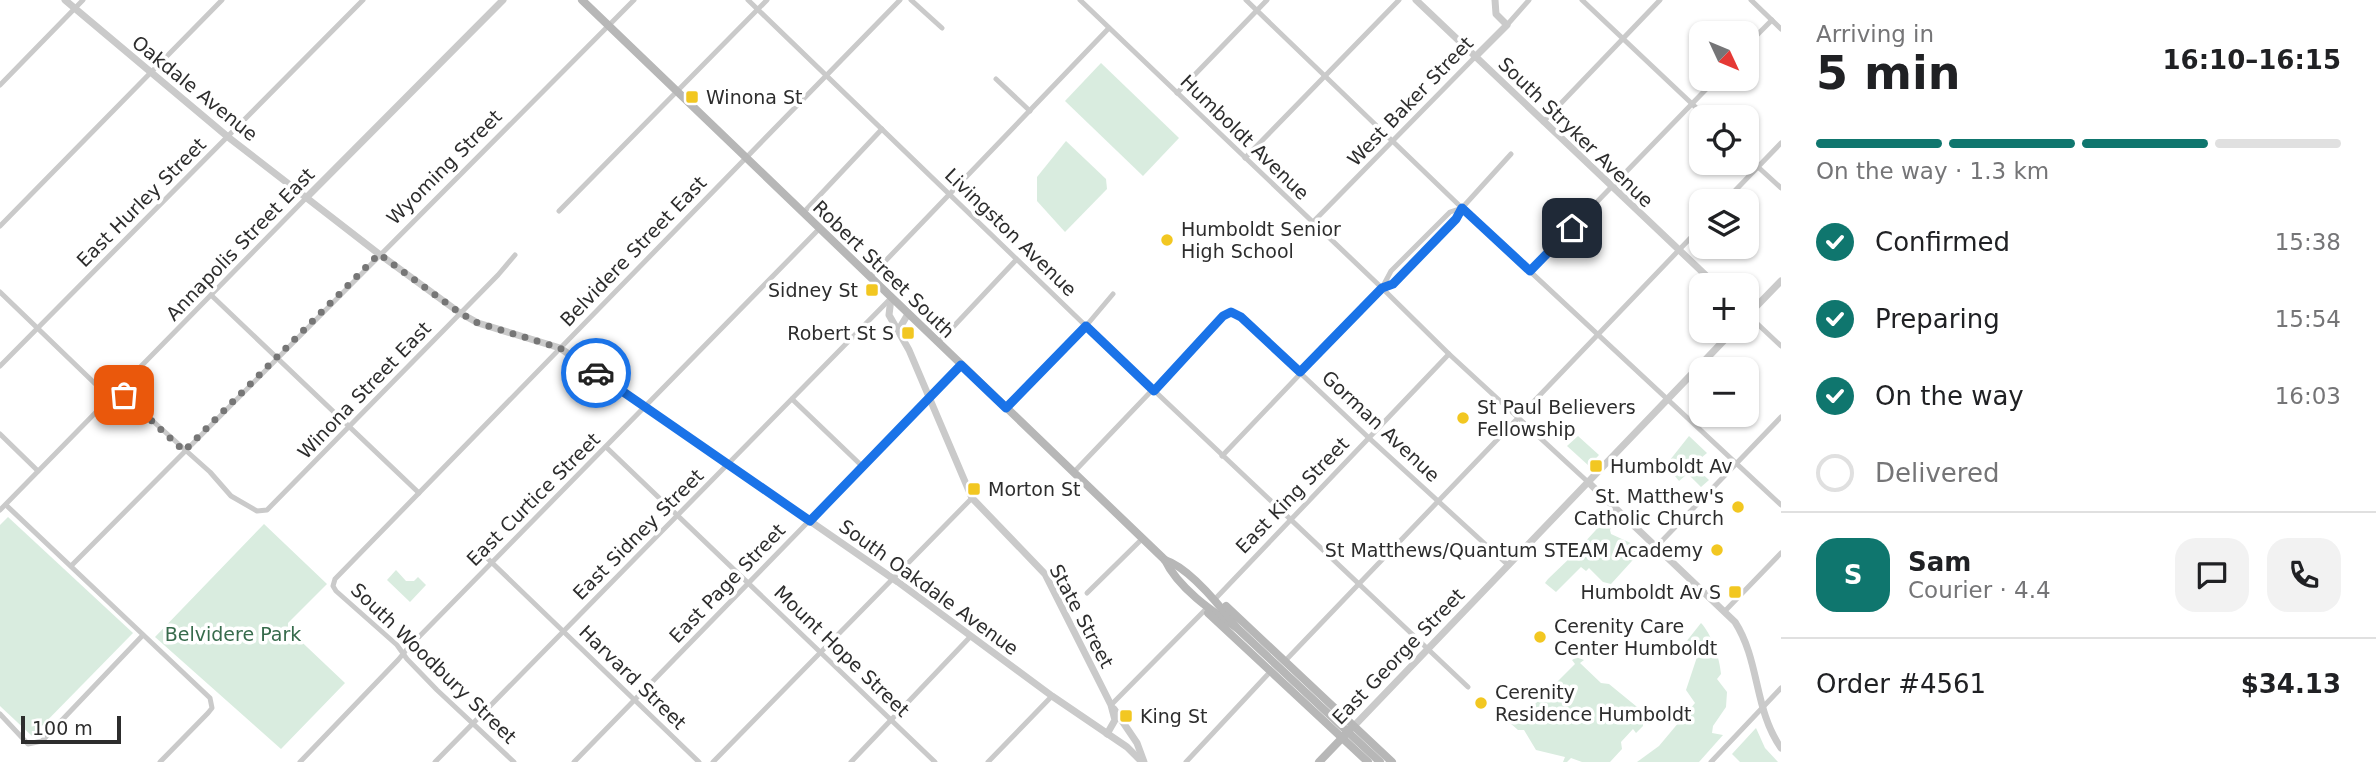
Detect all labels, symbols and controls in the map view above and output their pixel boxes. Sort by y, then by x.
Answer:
north arrow [1689,21,1759,91]
map controls [1689,21,1759,427]
text: Arriving in [1816,21,1934,47]
street label: Oakdale Avenue [128,31,262,145]
street label: West Baker Street [1343,32,1477,170]
text: 16:10–16:15 [2162,45,2341,75]
text: 5 min [1816,46,1960,100]
street label: South Stryker Avenue [1494,52,1658,212]
street label: Humboldt Avenue [1176,70,1314,204]
place label: Winona St [706,86,803,108]
marker: Winona St [684,89,700,105]
street label: Wyoming Street [382,105,506,229]
button: locate [1689,105,1759,175]
street label: East Hurley Street [72,133,210,271]
text: On the way · 1.3 km [1816,158,2049,184]
street label: Annapolis Street East [161,163,319,325]
street label: Livingston Avenue [941,164,1081,300]
street label: Belvidere Street East [556,171,710,331]
button: layers [1689,189,1759,259]
street label: Robert Street South [809,196,959,342]
pin [1542,198,1602,258]
icon: home [1553,209,1591,247]
place label: Humboldt Senior High School [1181,218,1341,262]
icon: check [1816,223,1854,261]
text: Confirmed [1875,227,2010,257]
text: 15:38 [2275,229,2341,255]
marker: Humboldt Senior High School [1159,232,1175,248]
button: + [1689,273,1759,343]
place label: Sidney St [768,279,858,301]
marker: Sidney St [864,282,880,298]
icon: check [1816,300,1854,338]
text: Preparing [1875,304,2000,334]
text: 15:54 [2275,306,2341,332]
street label: Winona Street East [293,317,435,463]
place label: Robert St S [787,322,894,344]
marker: Robert St S [900,325,916,341]
courier [561,338,631,408]
icon: car [577,354,615,392]
button: − [1689,357,1759,427]
pin [94,365,154,425]
street label: Gorman Avenue [1318,366,1444,486]
icon: bag [105,376,143,414]
icon: check [1816,377,1854,415]
text: On the way [1875,381,2024,411]
text: 16:03 [2275,383,2341,409]
place label: St Paul Believers Fellowship [1477,396,1636,440]
marker: St Paul Believers Fellowship [1455,410,1471,426]
street label: East Curtice Street [462,428,604,570]
street label: East King Street [1231,432,1353,558]
place label: Humboldt Av [1610,455,1732,477]
marker: Humboldt Av [1588,458,1604,474]
text: Delivered [1875,458,1999,488]
street label: East Sidney Street [568,464,708,604]
place label: Morton St [988,478,1081,500]
marker: Morton St [966,481,982,497]
place label: St. Matthew's Catholic Church [1574,485,1724,529]
marker: St. Matthew's Catholic Church [1730,499,1746,515]
street label: South Oakdale Avenue [835,515,1023,659]
street label: East Page Street [665,519,789,647]
button: chat [2175,538,2249,612]
button: phone [2267,538,2341,612]
place label: St Matthews/Quantum STEAM Academy [1325,539,1703,561]
marker: St Matthews/Quantum STEAM Academy [1709,542,1725,558]
text: Sam [1908,547,1971,577]
street label: State Street [1046,560,1118,672]
text: S [1844,560,1862,590]
text: Courier · 4.4 [1908,577,2051,603]
street label: South Woodbury Street [347,578,521,748]
street label: Mount Hope Street [770,581,914,721]
place label: Humboldt Av S [1580,581,1721,603]
street label: East George Street [1328,584,1468,728]
marker: Humboldt Av S [1727,584,1743,600]
place label: Cerenity Care Center Humboldt [1554,615,1717,659]
street label: Harvard Street [575,620,691,734]
park label: Belvidere Park [165,623,301,645]
marker: Cerenity Care Center Humboldt [1532,629,1548,645]
text: Order #4561 [1816,669,1986,699]
text: $34.13 [2241,669,2341,699]
place label: Cerenity Residence Humboldt [1495,681,1692,725]
marker: Cerenity Residence Humboldt [1473,695,1489,711]
place label: King St [1140,705,1207,727]
marker: King St [1118,708,1134,724]
scale bar [21,713,121,745]
text: 100 m [32,717,93,739]

